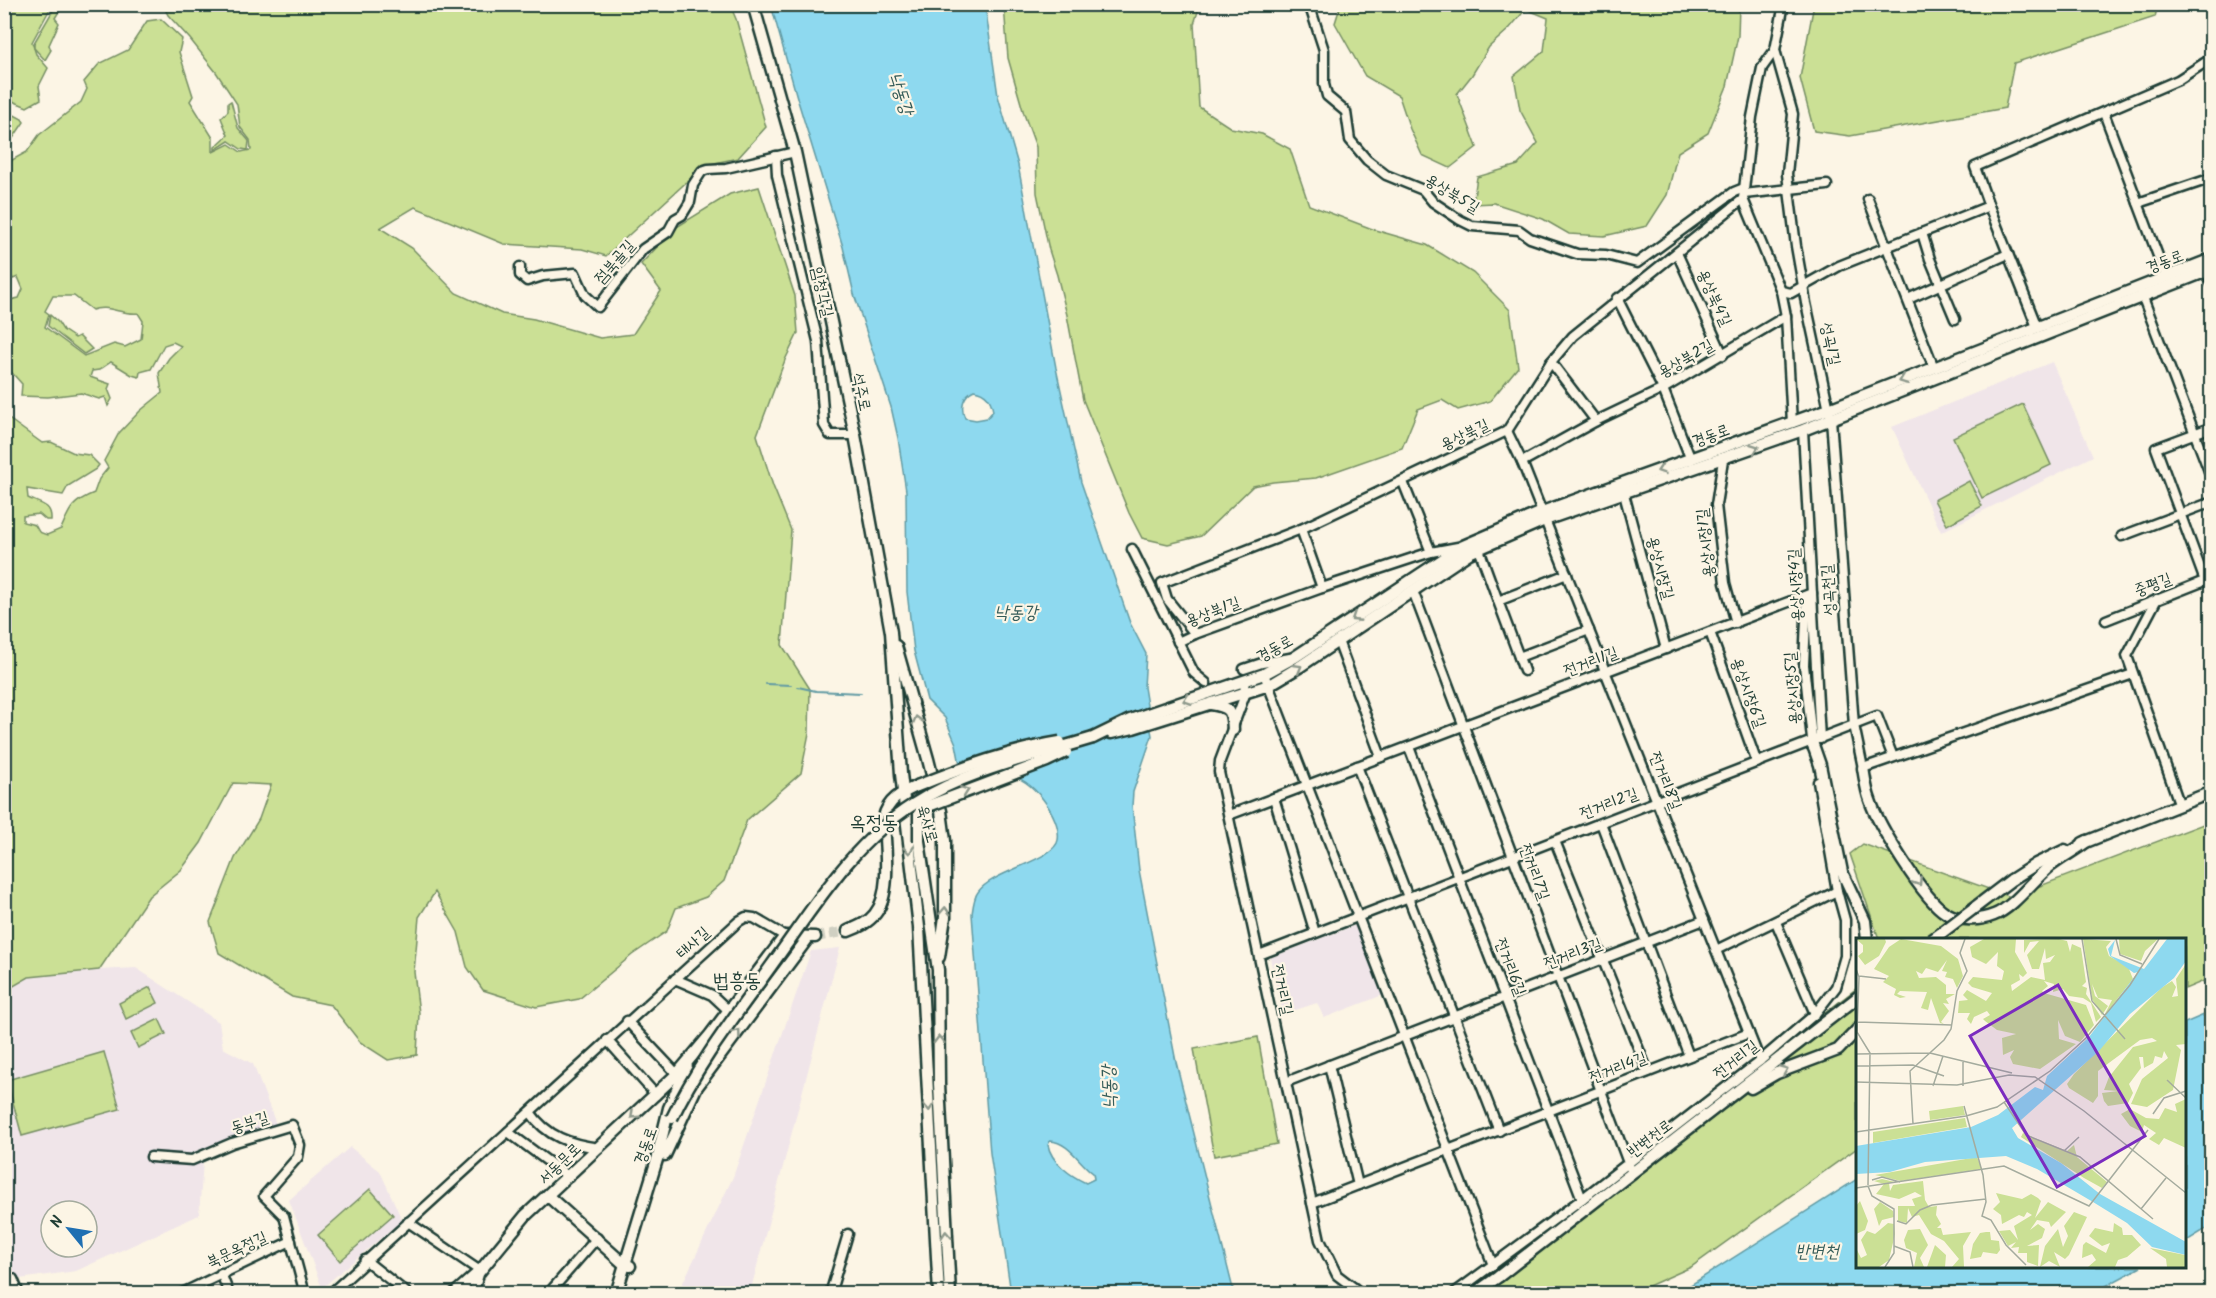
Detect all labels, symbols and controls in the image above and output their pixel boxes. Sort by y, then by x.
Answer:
water label: 낙동강 [879,69,921,122]
street label: 용상북5길 [1420,168,1484,220]
street label: 점북골길 [589,234,641,290]
street label: 경동로 [2142,243,2188,281]
street label: 임청각길 [804,264,840,320]
street label: 용상북4길 [1690,265,1738,331]
street label: 성곡1길 [1813,320,1847,368]
street label: 용상북2길 [1653,333,1719,385]
street label: 석주로 [845,371,877,413]
one-way arrow [1898,373,1909,385]
street label: 용상북길 [1436,412,1494,458]
street label: 경동로 [1689,418,1733,454]
one-way arrow [1749,443,1759,456]
one-way arrow [1656,463,1667,476]
street label: 용상시장1길 [1690,507,1722,579]
street label: 용상시장길 [1640,534,1680,602]
street label: 용상시장4길 [1782,548,1810,622]
street label: 성곡천길 [1815,563,1843,617]
street label: 중평길 [2130,566,2176,604]
street label: 용상북1길 [1182,590,1244,634]
water label: 낙동강 [994,599,1040,628]
one-way arrow [1350,610,1361,621]
street label: 경동로 [1252,629,1298,669]
street label: 전거리1길 [1560,640,1622,684]
street label: 용상시장5길 [1778,651,1808,725]
street label: 용상시장6길 [1724,654,1772,732]
one-way arrow [1292,663,1302,675]
one-way arrow [1182,693,1193,706]
one-way arrow [912,715,924,726]
street label: 전거리8길 [1642,748,1688,814]
street label: 전거리2길 [1576,781,1642,827]
one-way arrow [959,786,970,799]
street label: 육사로 [910,802,944,846]
district label: 옥정동 [850,808,898,840]
street label: 전거리7길 [1512,840,1556,904]
one-way arrow [902,846,915,855]
one-way arrow [1910,876,1922,886]
one-way arrow [938,907,951,916]
street label: 태사길 [670,921,716,965]
street label: 전거리3길 [1540,931,1606,977]
street label: 전거리6길 [1488,934,1533,1000]
inset map [1856,938,2186,1268]
street label: 전거리길 [1264,962,1300,1018]
district label: 법흥동 [713,966,761,998]
one-way arrow [729,1029,740,1040]
street label: 전거리길 [1708,1034,1764,1086]
one-way arrow [933,1036,945,1045]
street label: 전거리4길 [1585,1045,1651,1090]
water label: 낙동강 [1095,1062,1125,1109]
one-way arrow [1778,1065,1789,1078]
one-way arrow [923,1103,936,1112]
street label: 동부길 [228,1105,272,1141]
one-way arrow [630,1108,641,1119]
street label: 반변천로 [1622,1114,1678,1164]
street label: 경동로 [628,1124,664,1168]
street label: 서동문로 [533,1137,587,1191]
north arrow [39,1199,99,1259]
text: N [44,1212,71,1233]
street label: 북문옥정길 [203,1225,272,1275]
one-way arrow [940,1231,953,1240]
water label: 반변천 [1795,1238,1840,1267]

